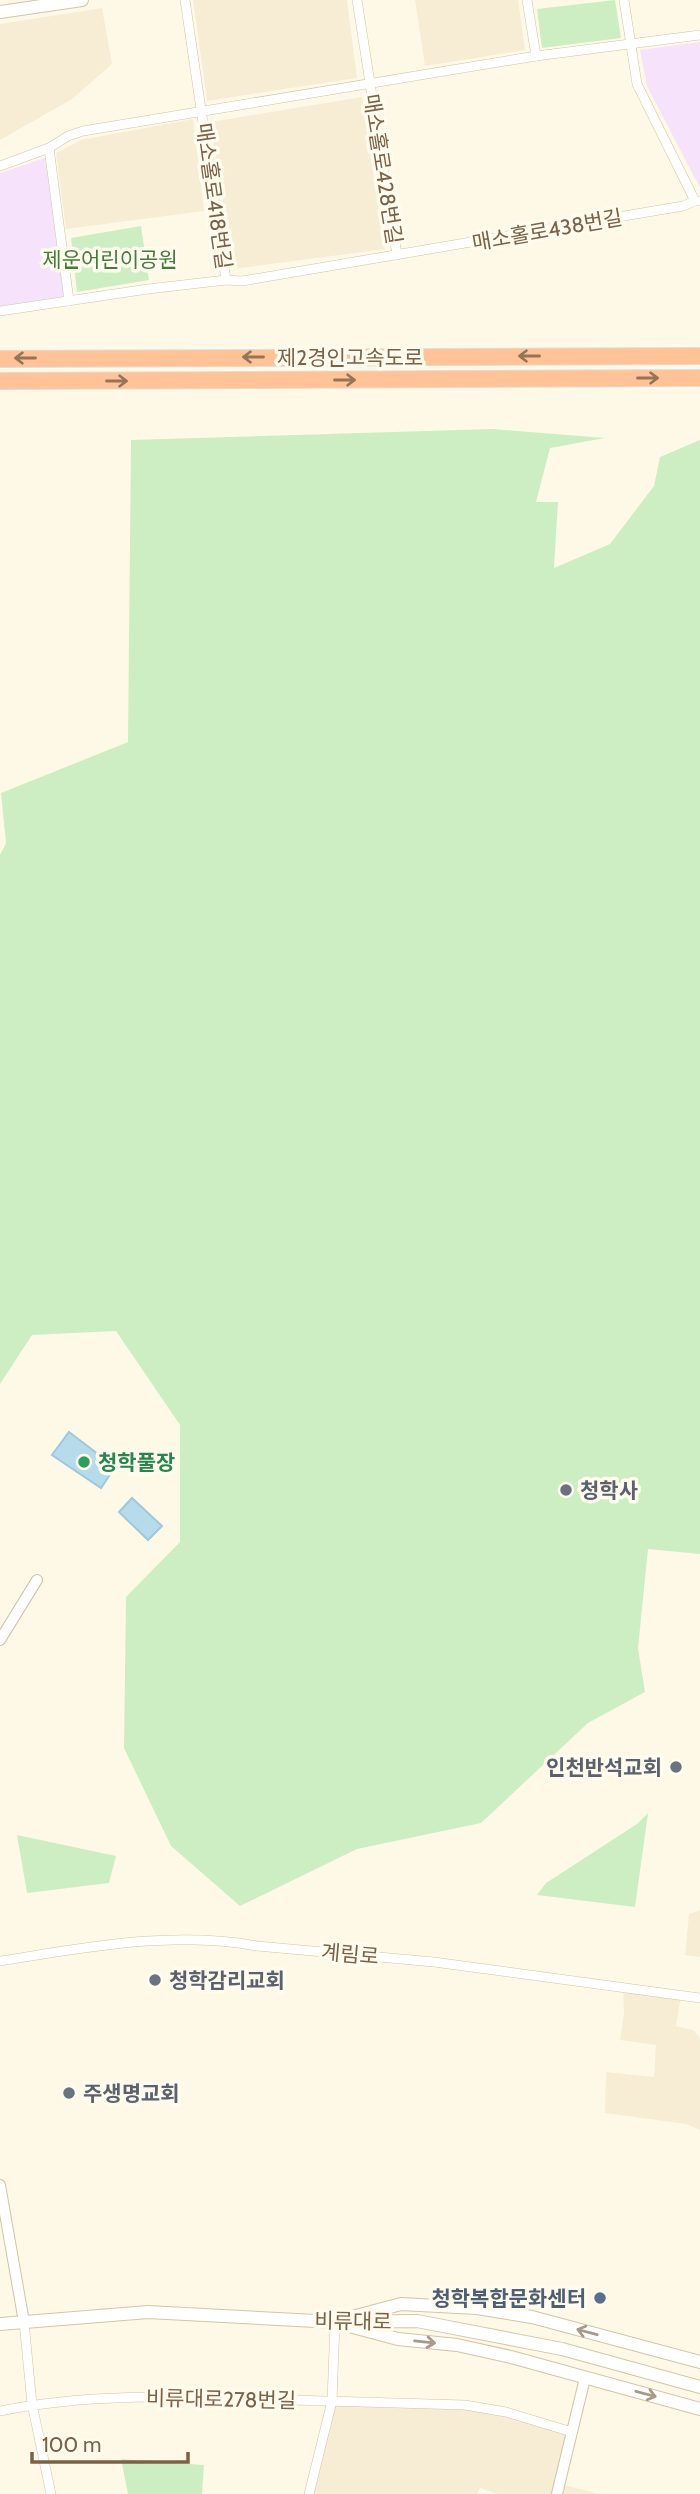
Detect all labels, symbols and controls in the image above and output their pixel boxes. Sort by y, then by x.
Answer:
street label: 매소홀로428번길 [359,92,407,246]
street label: 매소홀로418번길 [191,121,237,271]
street label: 매소홀로438번길 [470,204,624,256]
park label: 제운어린이공원 [42,247,178,272]
street label: 제2경인고속도로 [277,345,423,370]
one-way arrow [518,349,541,363]
one-way arrow [242,351,265,364]
one-way arrow [14,352,37,365]
one-way arrow [636,371,659,385]
one-way arrow [333,373,356,387]
one-way arrow [105,374,128,388]
place label: 청학풀장 [98,1450,175,1475]
marker: 청학풀장 [76,1454,92,1470]
place label: 청학사 [580,1478,638,1503]
marker: 청학사 [558,1482,574,1498]
place label: 인천반석교회 [546,1755,662,1780]
marker: 인천반석교회 [668,1759,684,1775]
street label: 계림로 [320,1939,380,1969]
place label: 청학감리교회 [169,1968,285,1993]
marker: 청학감리교회 [147,1972,163,1988]
place label: 주생명교회 [83,2081,180,2106]
marker: 주생명교회 [61,2085,77,2101]
place label: 청학복합문화센터 [431,2286,586,2311]
marker: 청학복합문화센터 [592,2290,608,2306]
street label: 비류대로 [314,2308,392,2334]
one-way arrow [576,2325,599,2338]
one-way arrow [413,2336,436,2349]
street label: 비류대로278번길 [146,2385,296,2413]
one-way arrow [635,2389,657,2402]
scale bar [32,2420,187,2464]
text: 100 m [42,2432,101,2457]

